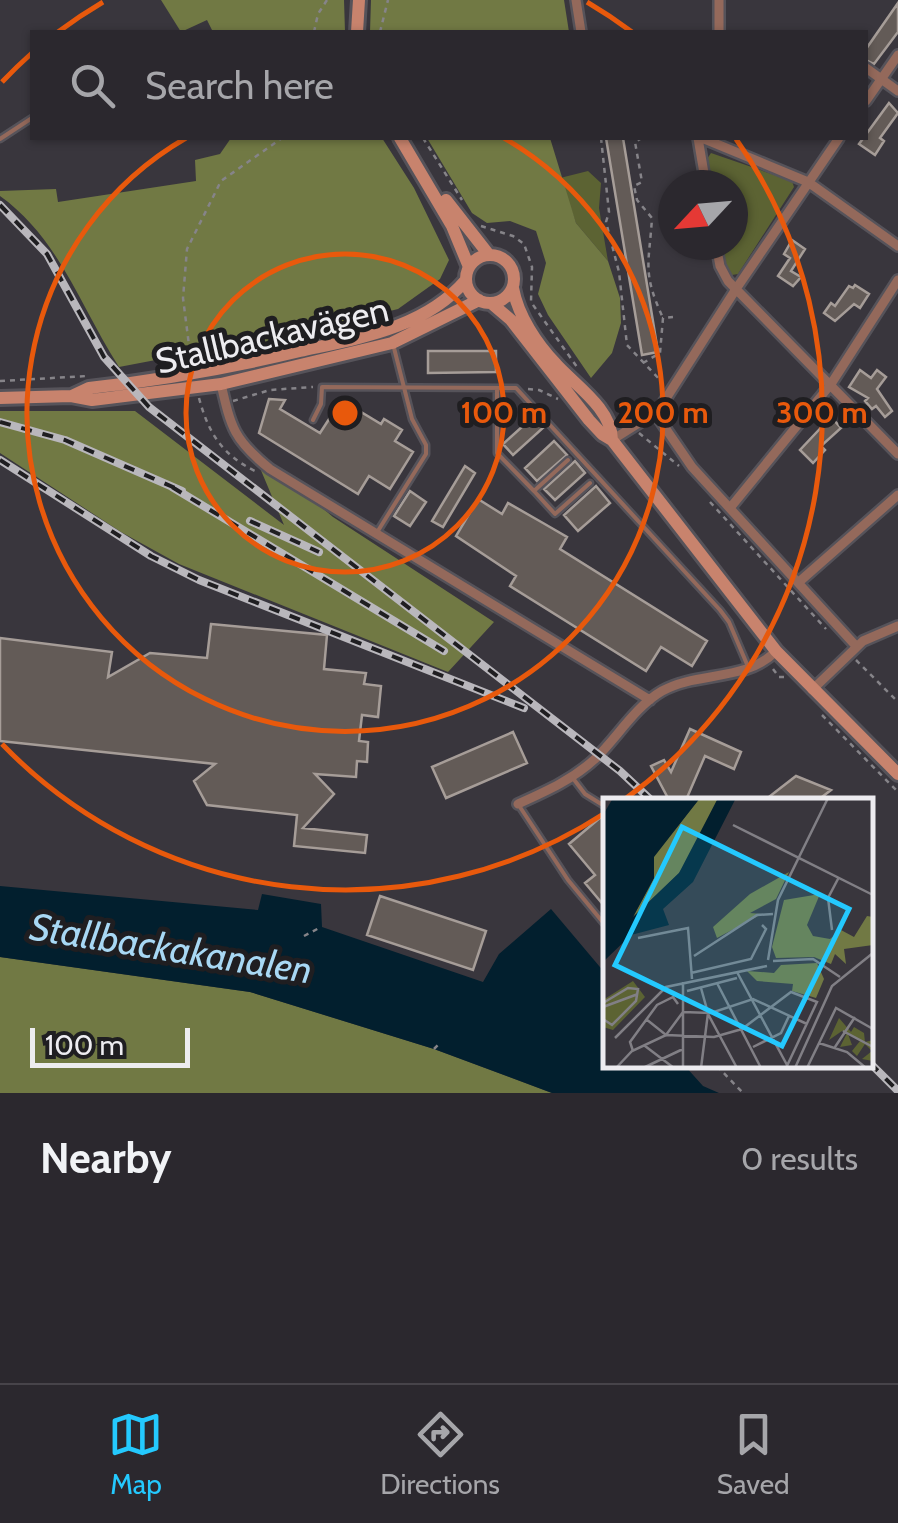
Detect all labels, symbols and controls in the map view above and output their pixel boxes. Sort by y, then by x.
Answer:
search box [30,30,868,140]
icon: search [65,58,120,113]
text: Search here [145,62,334,109]
north arrow [658,170,748,260]
street label: Stallbackavägen [151,287,393,383]
text: 100 m [461,394,547,431]
text: 200 m [617,394,709,431]
text: 300 m [776,394,868,431]
centre of rings [327,395,363,431]
inset map [603,798,873,1068]
water label: Stallbackakanalen [27,903,315,993]
scale bar [30,1023,190,1068]
text: 100 m [45,1028,124,1062]
text: Nearby [40,1132,172,1184]
text: 0 results [741,1139,858,1178]
tab: Map [108,1407,163,1501]
tab: Directions [380,1407,500,1501]
tab: Saved [717,1407,790,1501]

